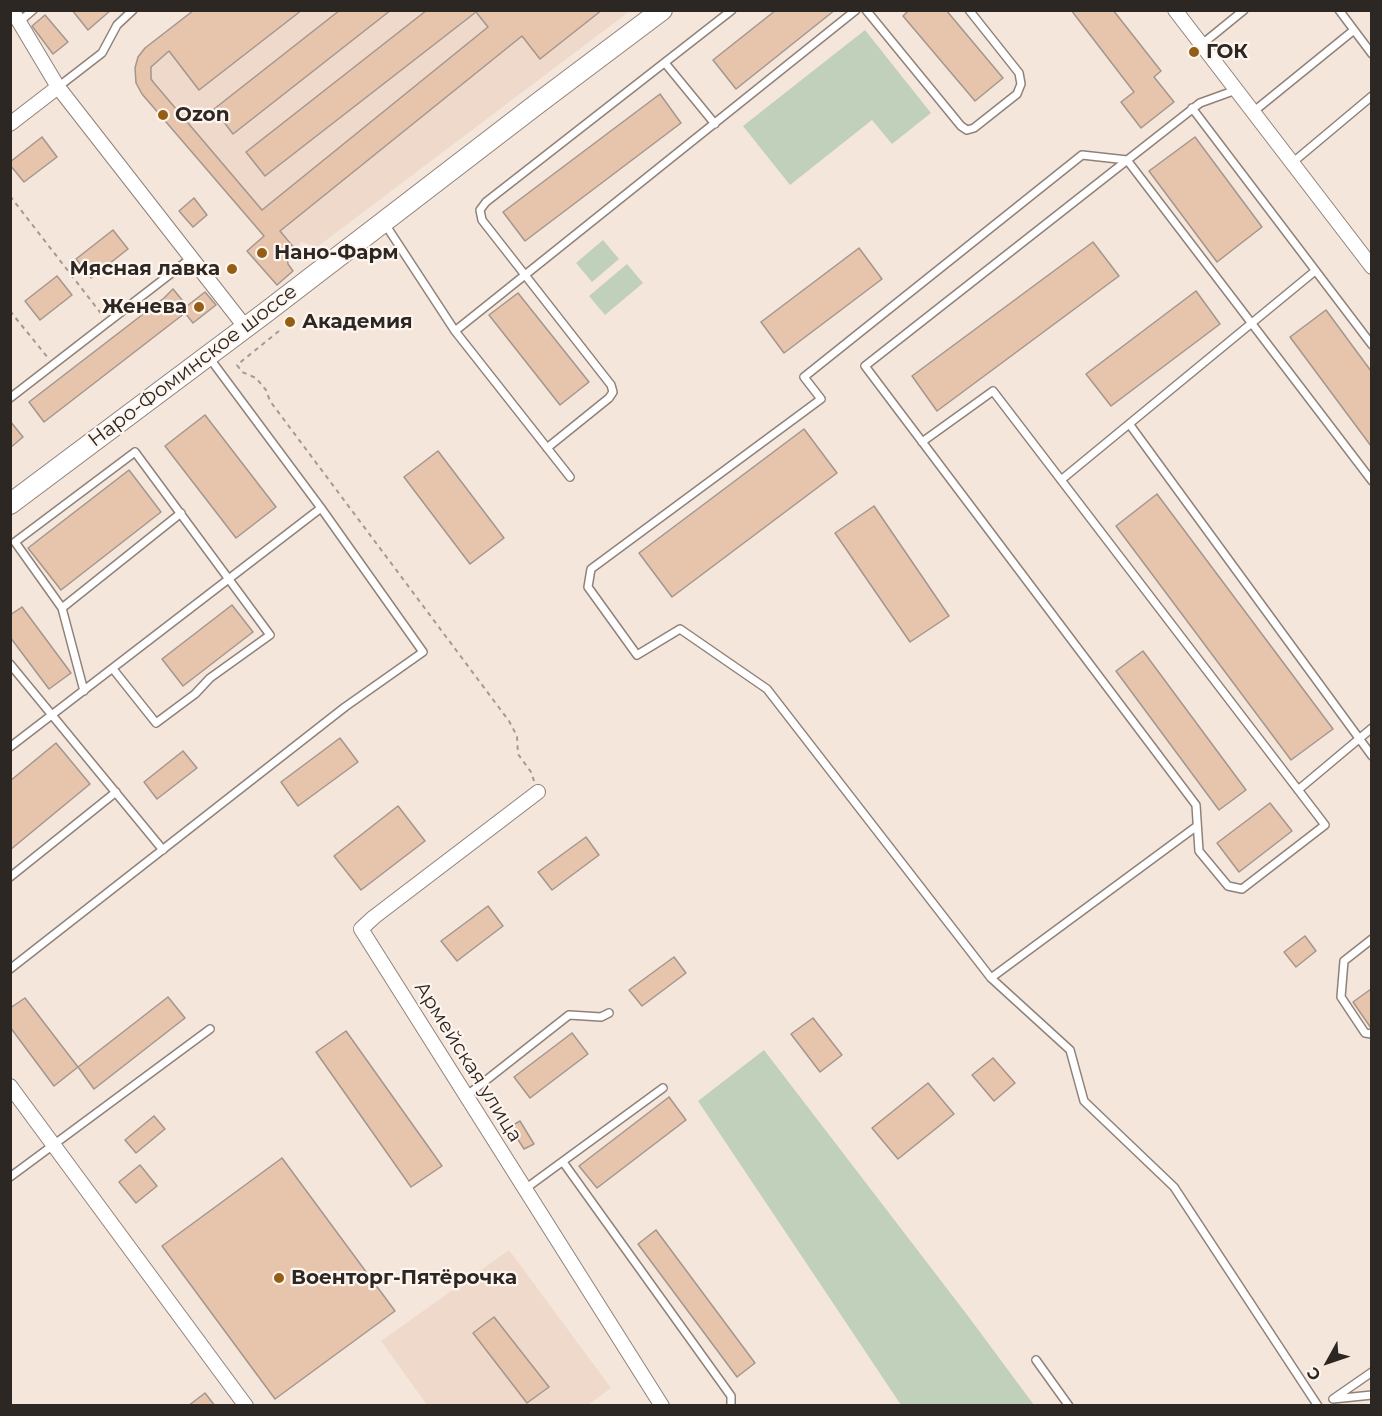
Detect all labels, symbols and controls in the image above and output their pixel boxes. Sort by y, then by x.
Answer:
place label: ГОК [1206,40,1248,64]
marker: ГОК [1187,45,1201,59]
place label: Ozon [175,103,230,127]
marker: Ozon [156,108,170,122]
place label: Нано-Фарм [274,241,399,265]
marker: Нано-Фарм [255,246,269,260]
place label: Мясная лавка [70,257,220,281]
marker: Мясная лавка [225,262,239,276]
street label: Наро-Фоминское шоссе [84,280,302,452]
place label: Женева [102,295,187,319]
marker: Женева [192,300,206,314]
place label: Академия [302,310,413,334]
marker: Академия [283,315,297,329]
street label: Армейская улица [409,977,527,1147]
place label: Военторг-Пятёрочка [291,1266,517,1290]
marker: Военторг-Пятёрочка [272,1271,286,1285]
north arrow [1298,1332,1358,1392]
text: С [1303,1363,1325,1384]

